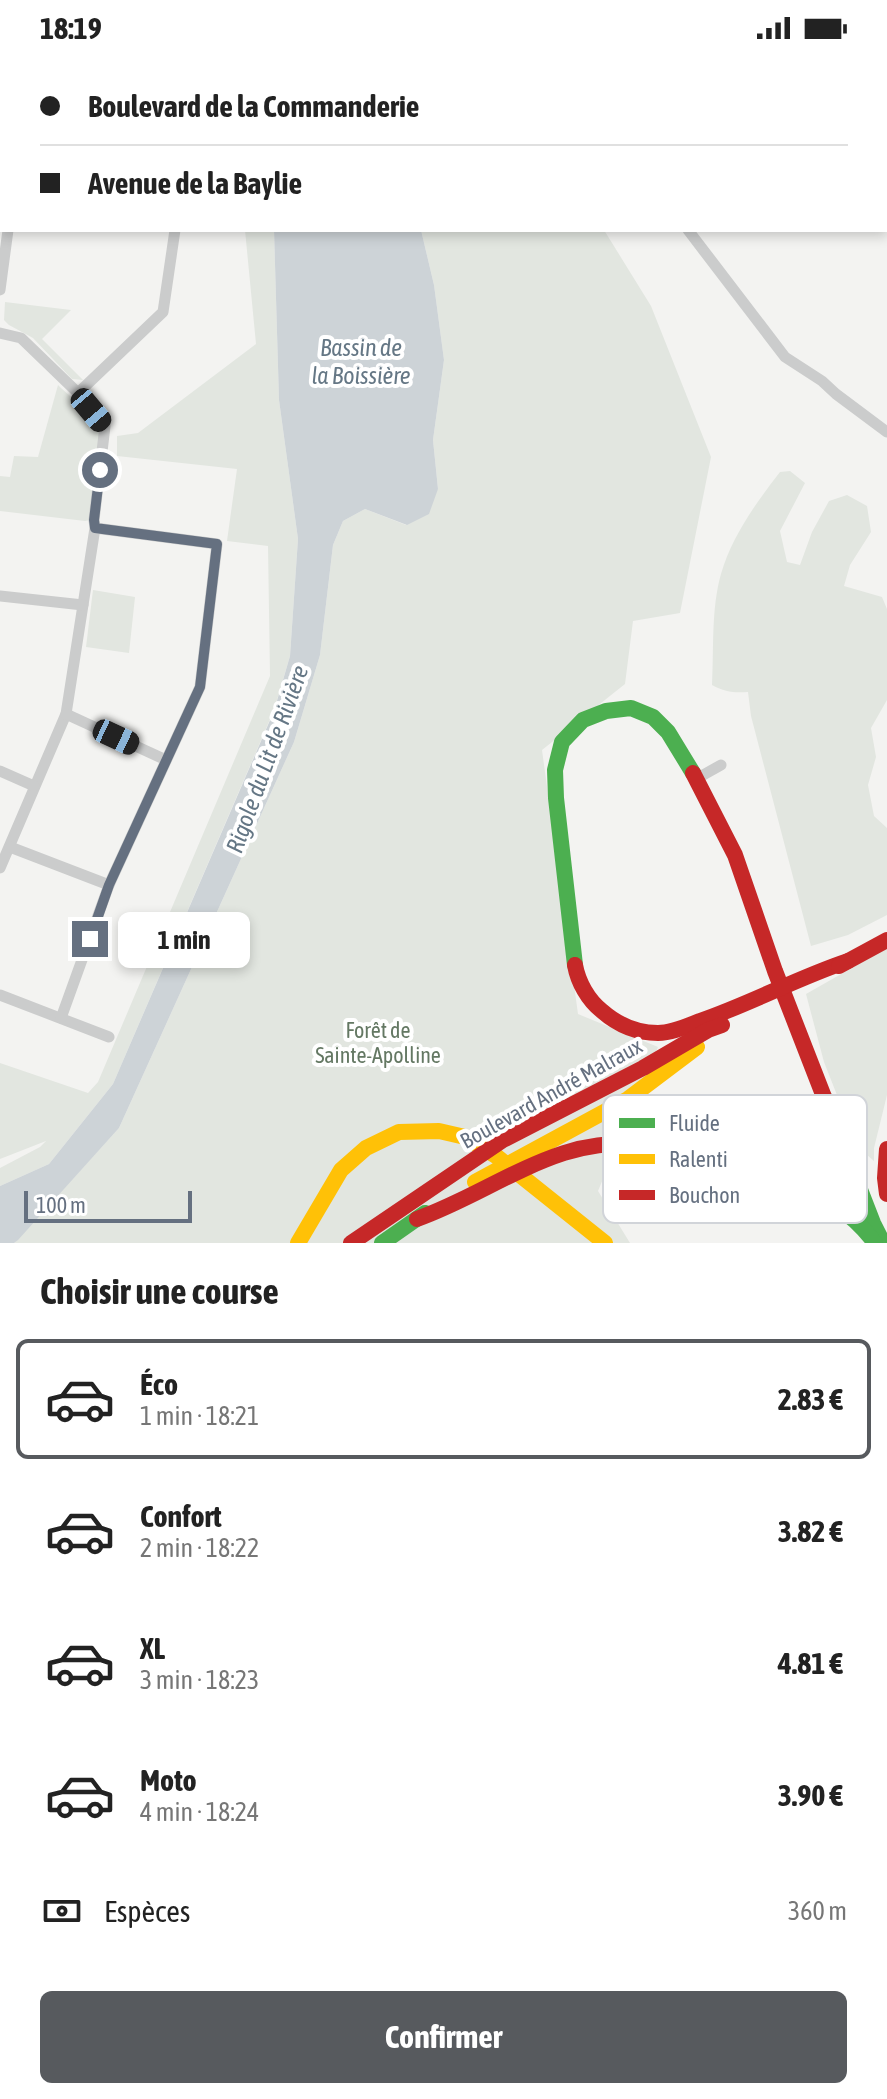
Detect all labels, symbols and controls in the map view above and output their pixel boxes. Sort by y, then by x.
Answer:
text: 18:19 [40,11,102,45]
text: Boulevard de la Commanderie [88,89,419,123]
text: Avenue de la Baylie [88,166,302,200]
water label: Bassin de la Boissière [311,334,411,389]
car [66,384,116,436]
route start [82,452,118,488]
water label: Rigole du Lit de Rivière [221,661,314,857]
car [89,716,143,758]
callout: 1 min [118,911,250,967]
route end [72,921,108,957]
text: 1 min [157,925,211,955]
park label: Forêt de Sainte-Apolline [315,1017,441,1068]
street label: Boulevard André Malraux [456,1032,646,1154]
legend [603,1095,867,1223]
text: Fluide [669,1110,720,1136]
text: Ralenti [669,1146,728,1172]
text: Bouchon [669,1182,740,1208]
scale bar [24,1187,192,1223]
text: 100 m [36,1192,86,1218]
text: Choisir une course [40,1270,279,1312]
icon: car [44,1363,116,1435]
text: Éco [140,1367,178,1401]
text: 2.83 € [778,1382,843,1416]
text: 1 min · 18:21 [140,1401,259,1431]
icon: car [44,1495,116,1567]
text: Confort [140,1499,222,1533]
text: 3.82 € [778,1514,843,1548]
text: 2 min · 18:22 [140,1533,259,1563]
icon: car [44,1627,116,1699]
text: XL [140,1631,165,1665]
text: 4.81 € [778,1646,843,1680]
text: 3 min · 18:23 [140,1665,259,1695]
icon: car [44,1759,116,1831]
text: Moto [140,1763,197,1797]
text: 3.90 € [778,1778,843,1812]
text: 4 min · 18:24 [140,1797,259,1827]
icon: cash [40,1889,84,1933]
text: Espèces [104,1894,190,1928]
text: 360 m [788,1896,847,1926]
button: Confirmer [40,1991,847,2083]

